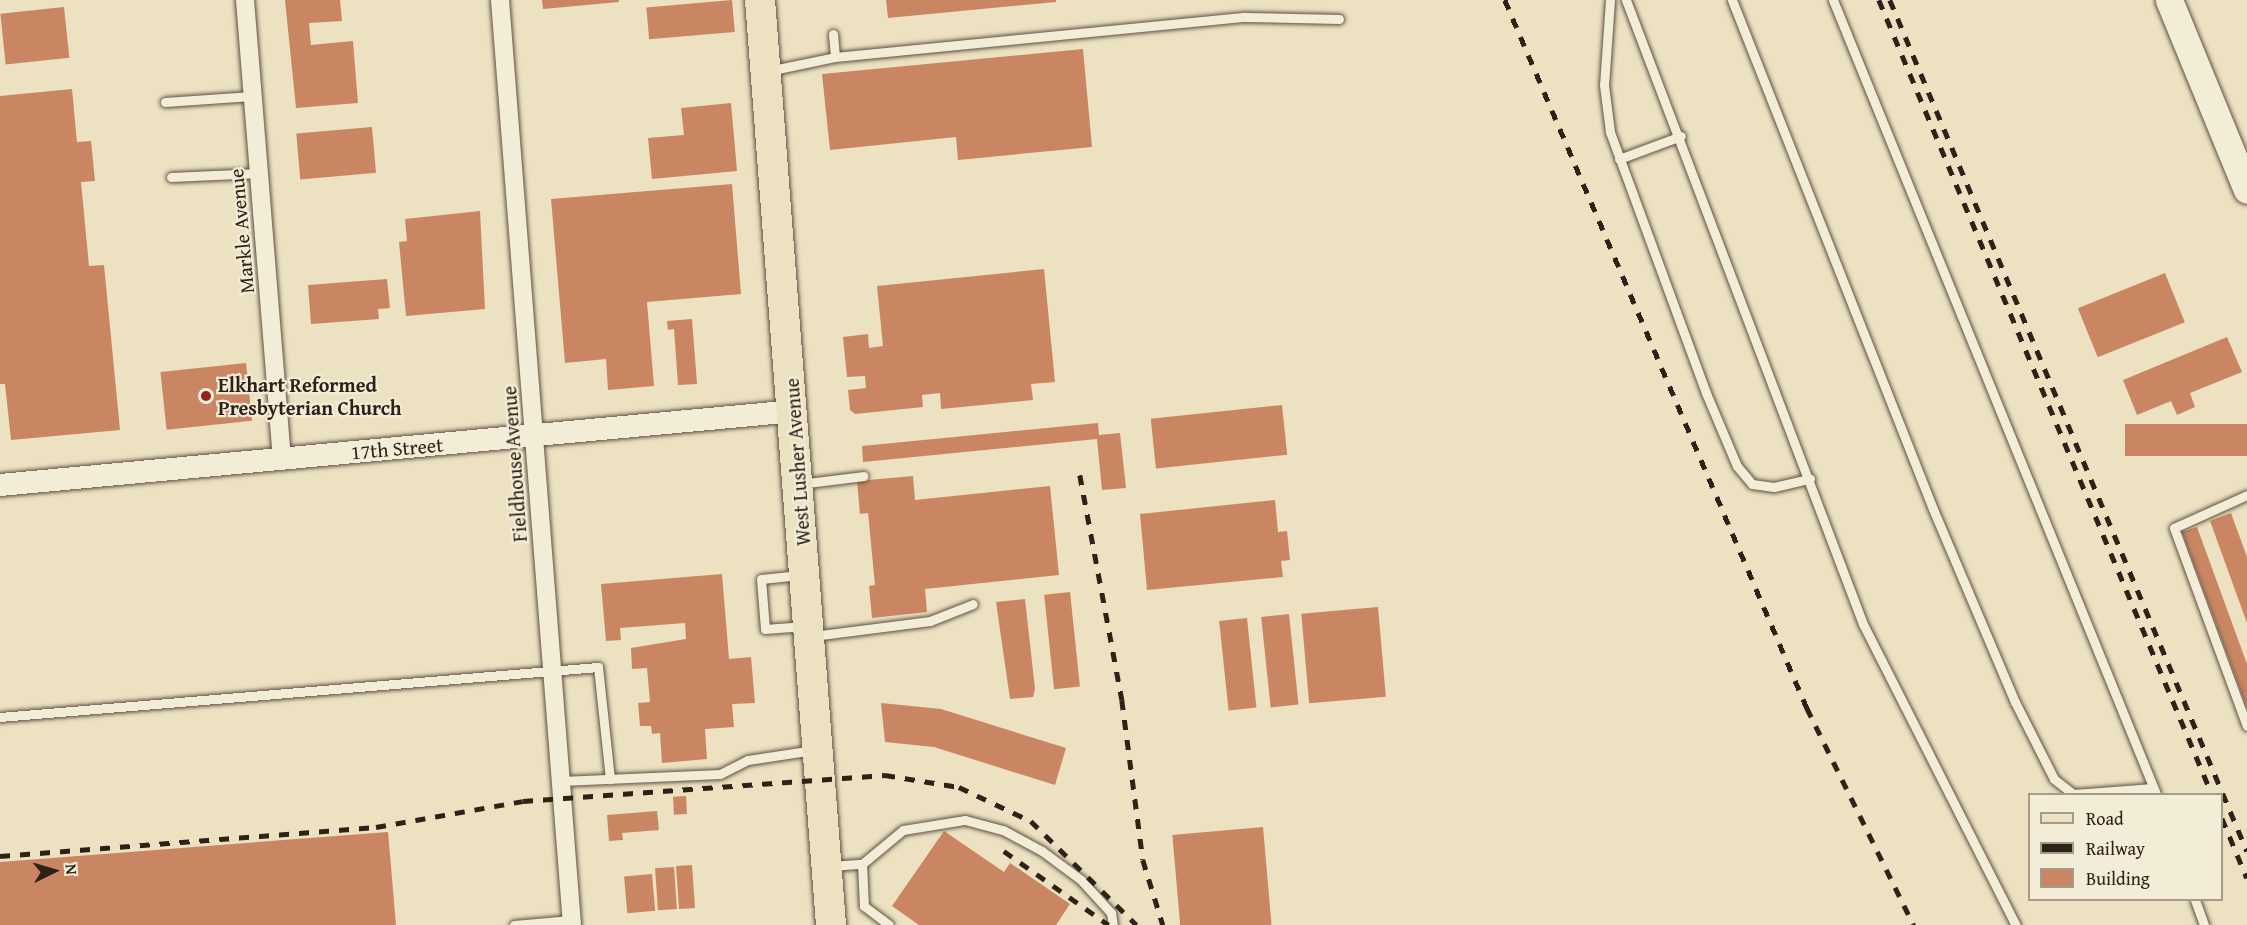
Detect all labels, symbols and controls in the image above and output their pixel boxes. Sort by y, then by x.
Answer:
street label: Markle Avenue [224,168,258,294]
place label: Elkhart Reformed Presbyterian Church [218,372,402,419]
street label: West Lusher Avenue [779,377,815,547]
street label: Fieldhouse Avenue [497,385,531,543]
marker: Elkhart Reformed Presbyterian Church [199,389,213,403]
street label: 17th Street [350,432,444,464]
legend [2028,793,2223,901]
text: Road [2086,805,2124,832]
text: Railway [2086,835,2145,862]
north arrow [24,841,84,901]
text: N [60,863,84,876]
text: Building [2086,865,2150,892]

